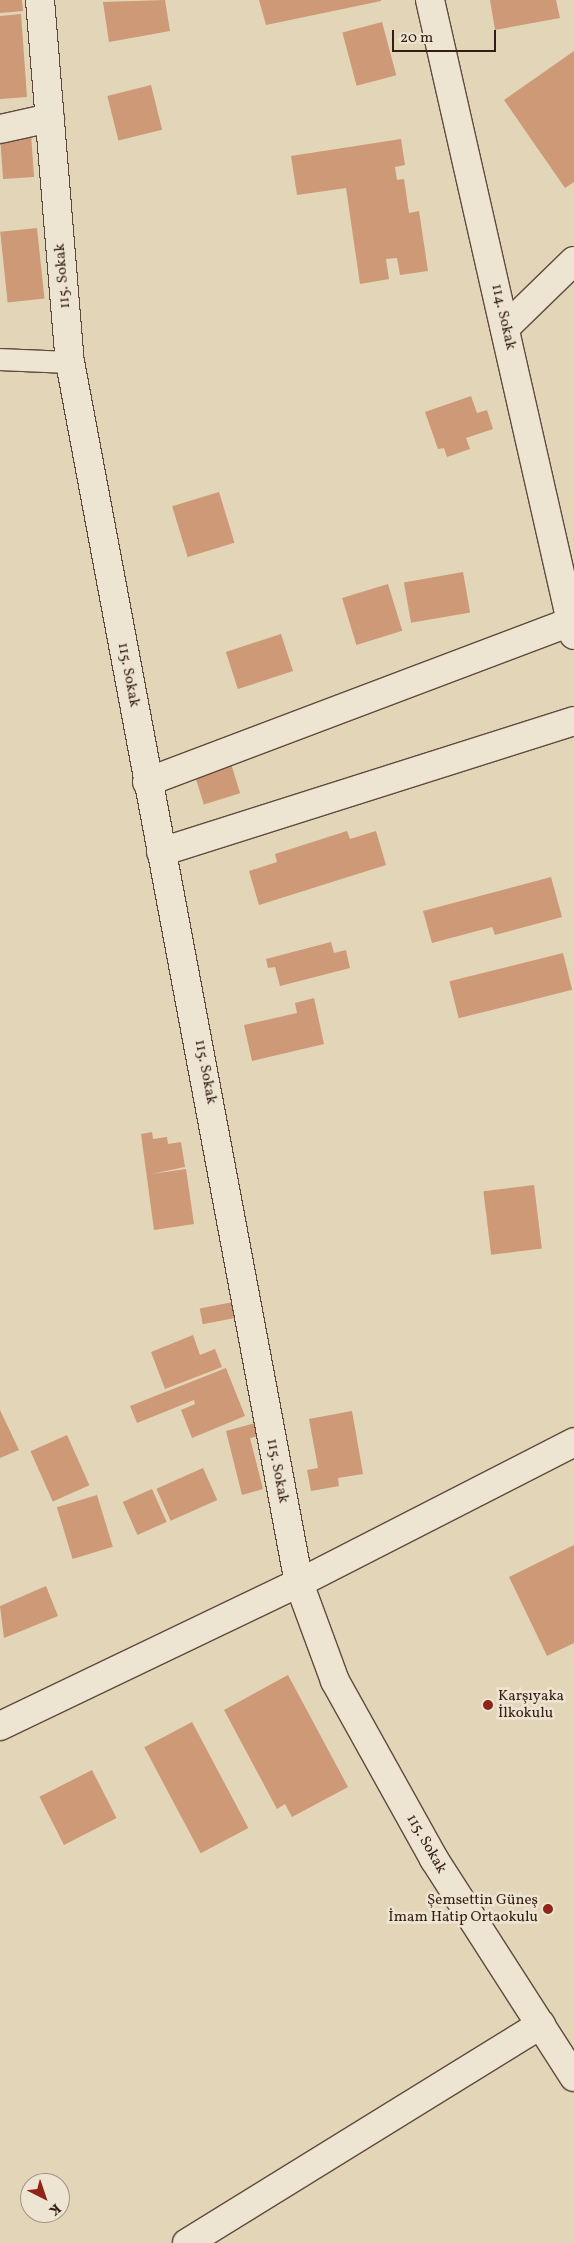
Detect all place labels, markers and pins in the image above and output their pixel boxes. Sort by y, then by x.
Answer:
place label: Karşıyaka İlkokulu [498,1687,564,1722]
marker: Karşıyaka İlkokulu [482,1699,494,1711]
place label: Şemsettin Güneş İmam Hatip Ortaokulu [388,1891,538,1926]
marker: Şemsettin Güneş İmam Hatip Ortaokulu [542,1903,554,1915]

